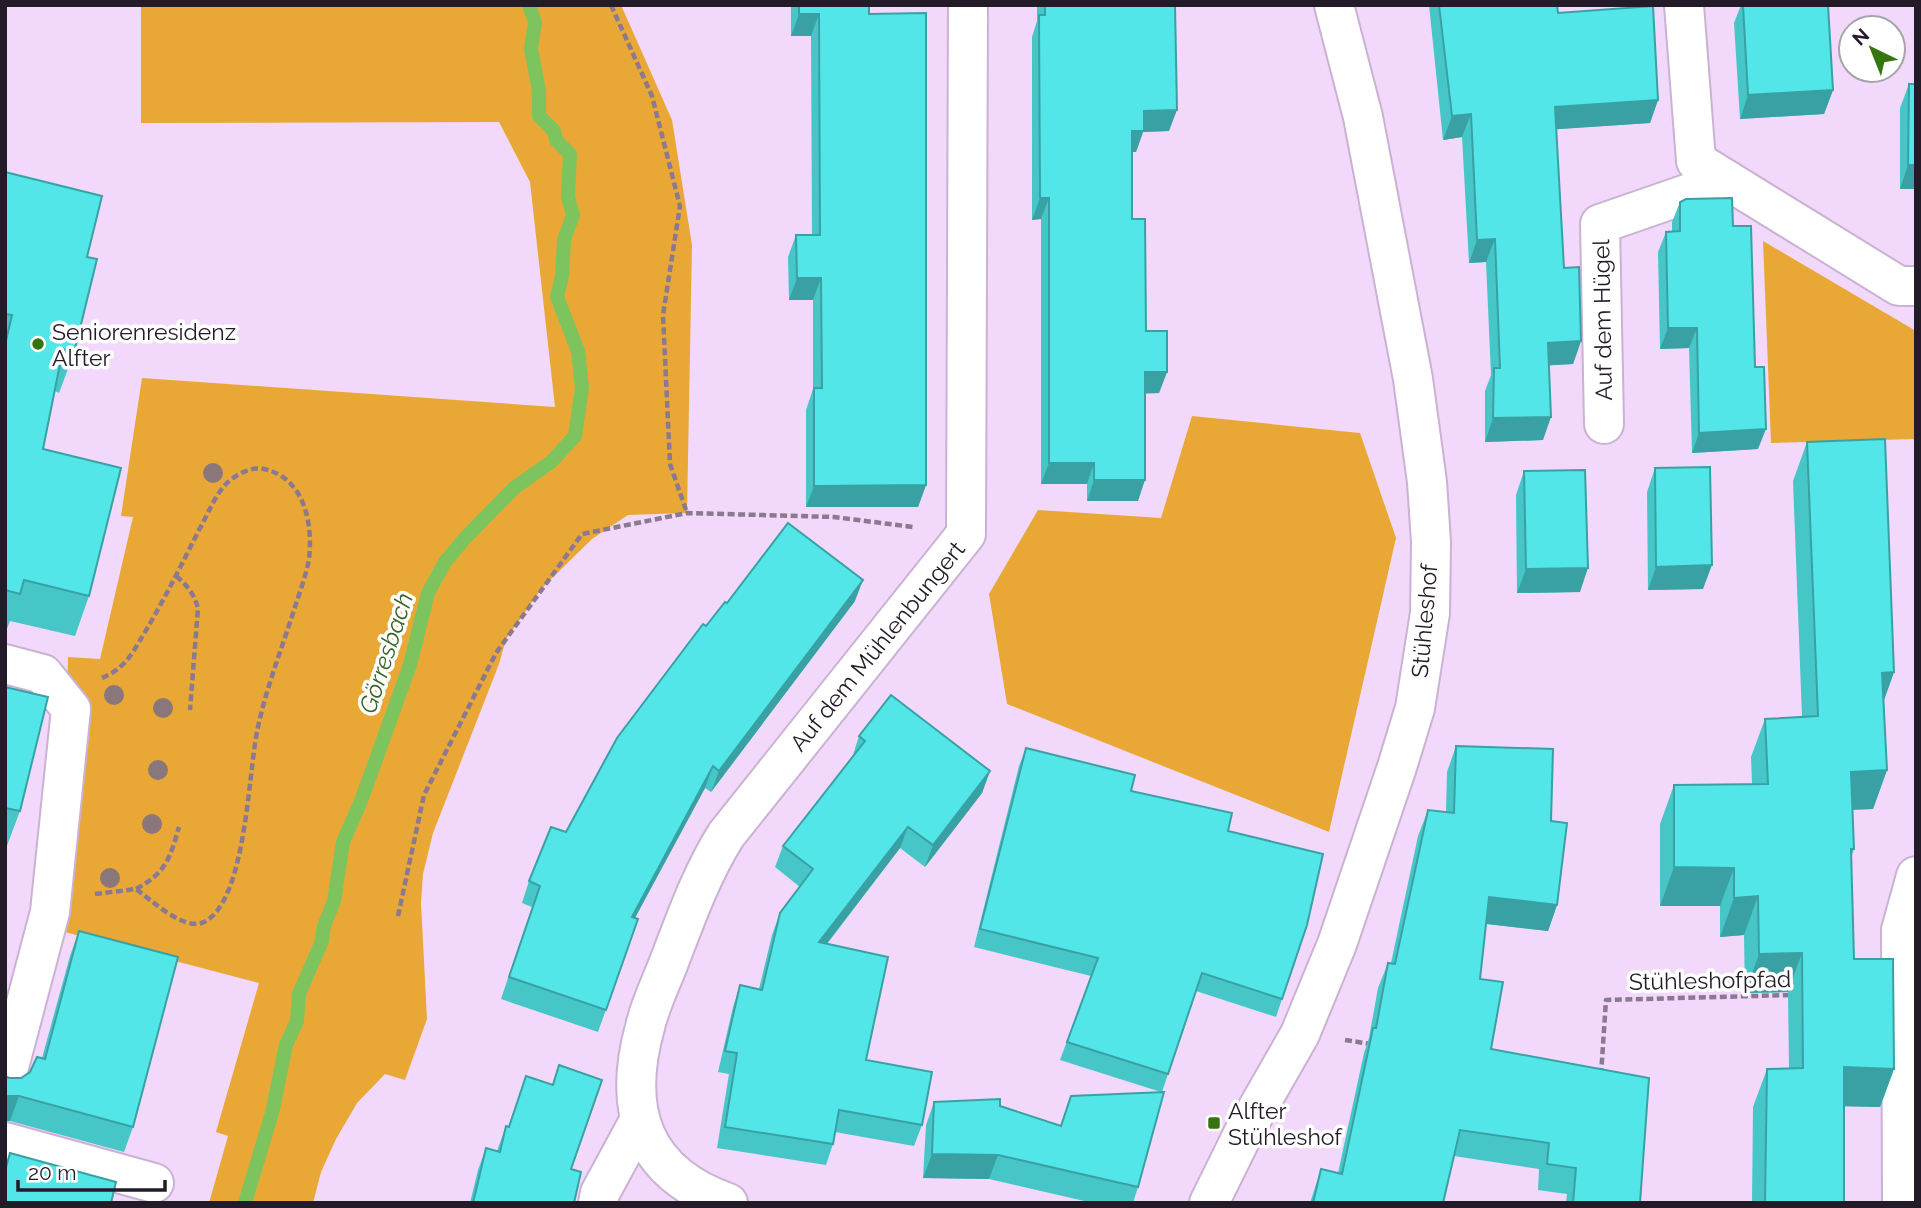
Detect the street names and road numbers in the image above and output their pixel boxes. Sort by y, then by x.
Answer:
street label: Auf dem Hügel [1587,238,1617,401]
street label: Auf dem Mühlenbungert [784,536,970,756]
street label: Stühleshof [1406,562,1443,679]
street label: Stühleshofpfad [1629,965,1791,995]

